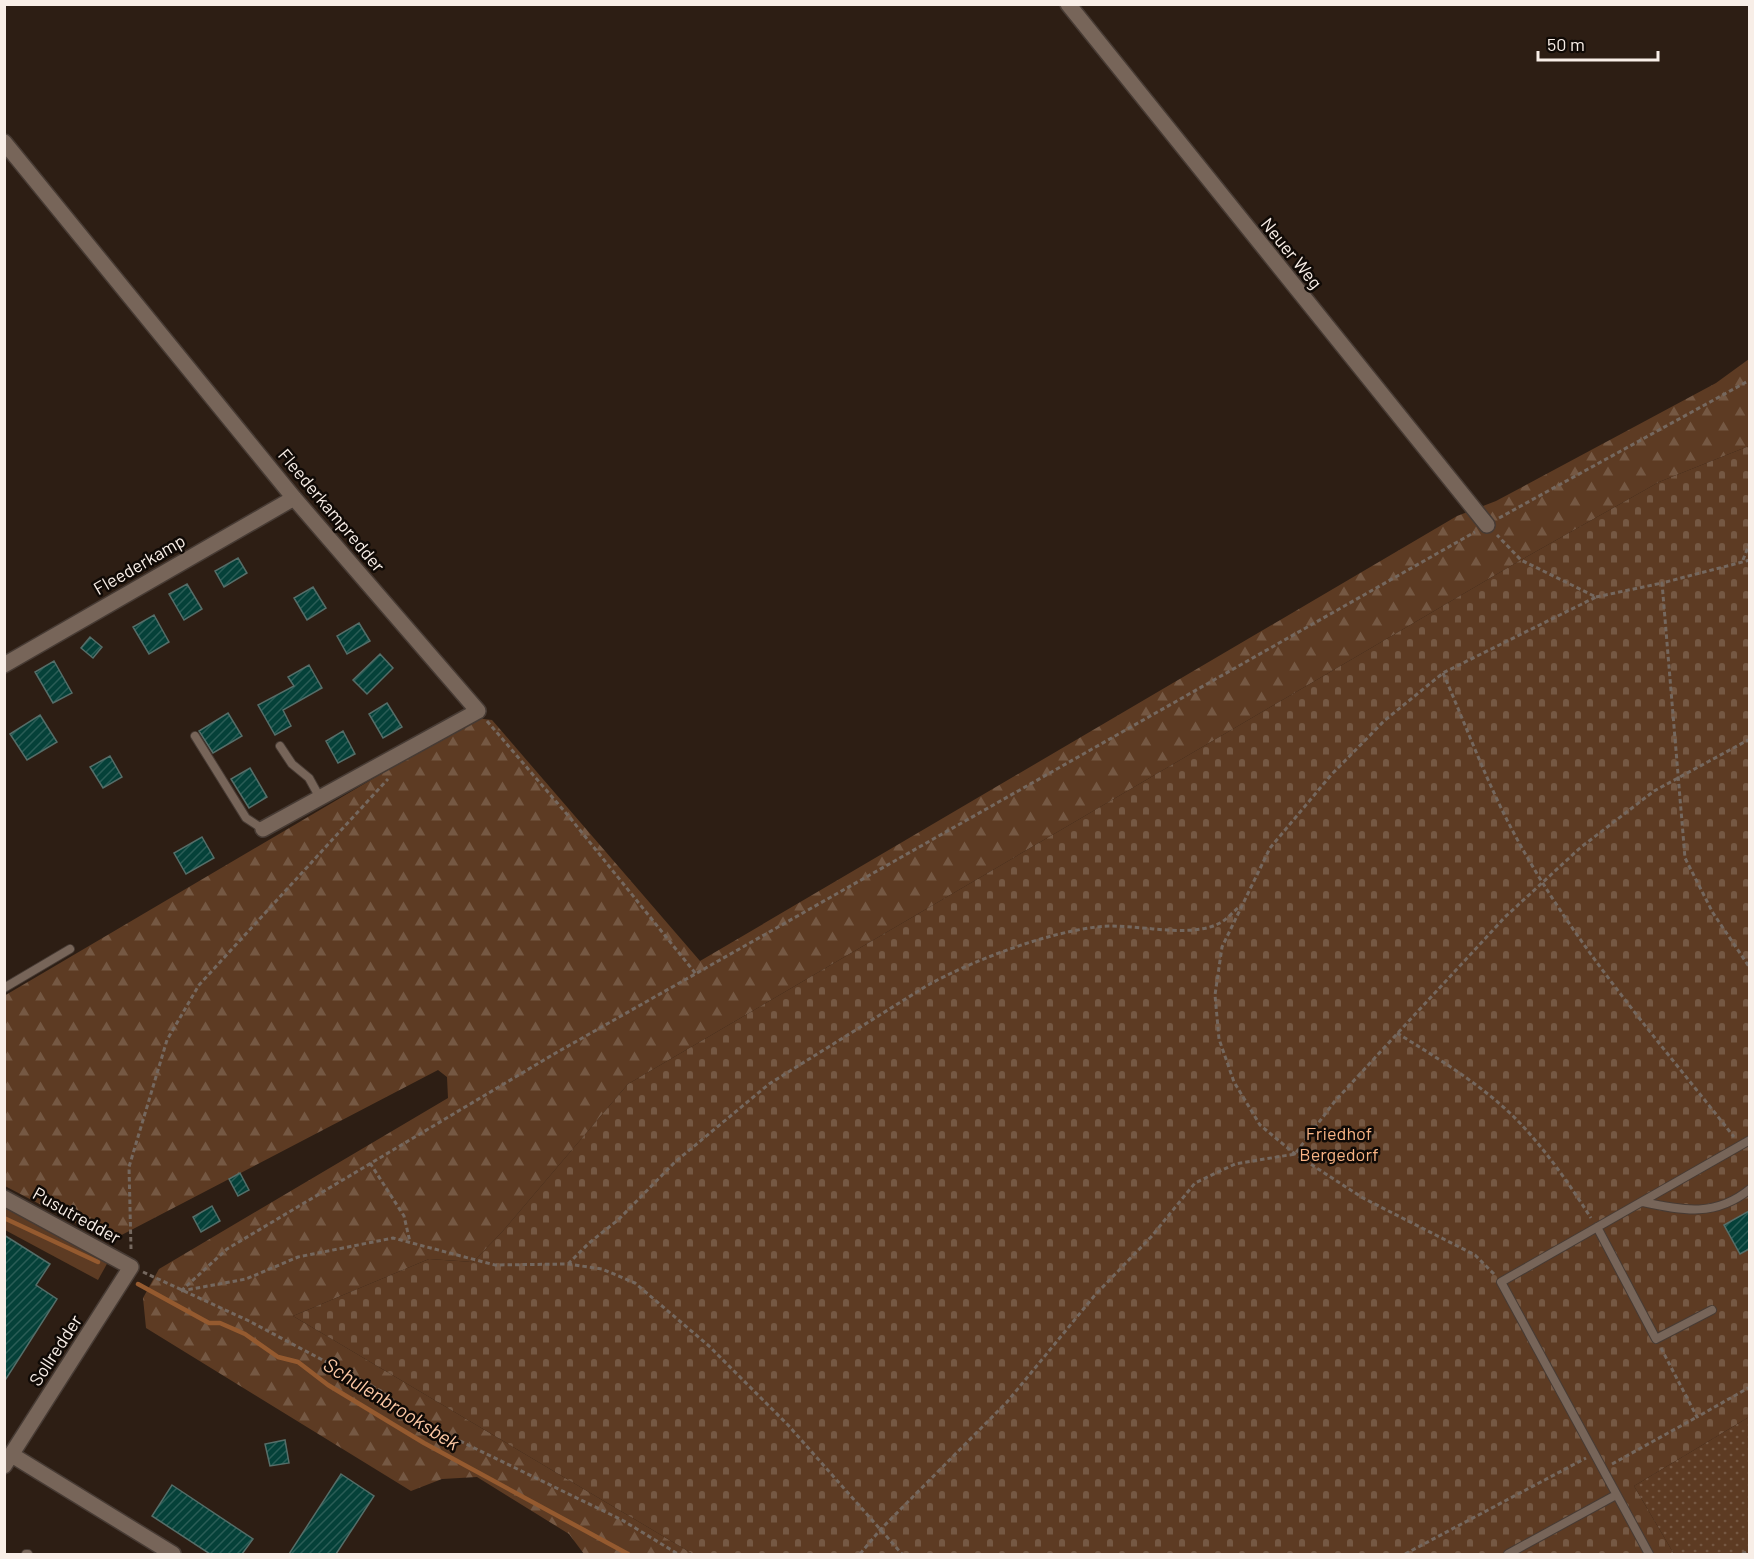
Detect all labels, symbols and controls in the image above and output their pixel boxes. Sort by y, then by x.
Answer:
scale bar [1538,24,1658,62]
text: 50 m [1547,33,1585,55]
street label: Neuer Weg [1257,213,1327,293]
street label: Fleederkampredder [274,444,390,576]
street label: Fleederkamp [89,529,189,599]
park label: Friedhof Bergedorf [1299,1122,1379,1165]
street label: Pusutredder [29,1182,125,1248]
street label: Sollredder [24,1310,86,1390]
water label: Schulenbrooksbek [320,1352,465,1455]

